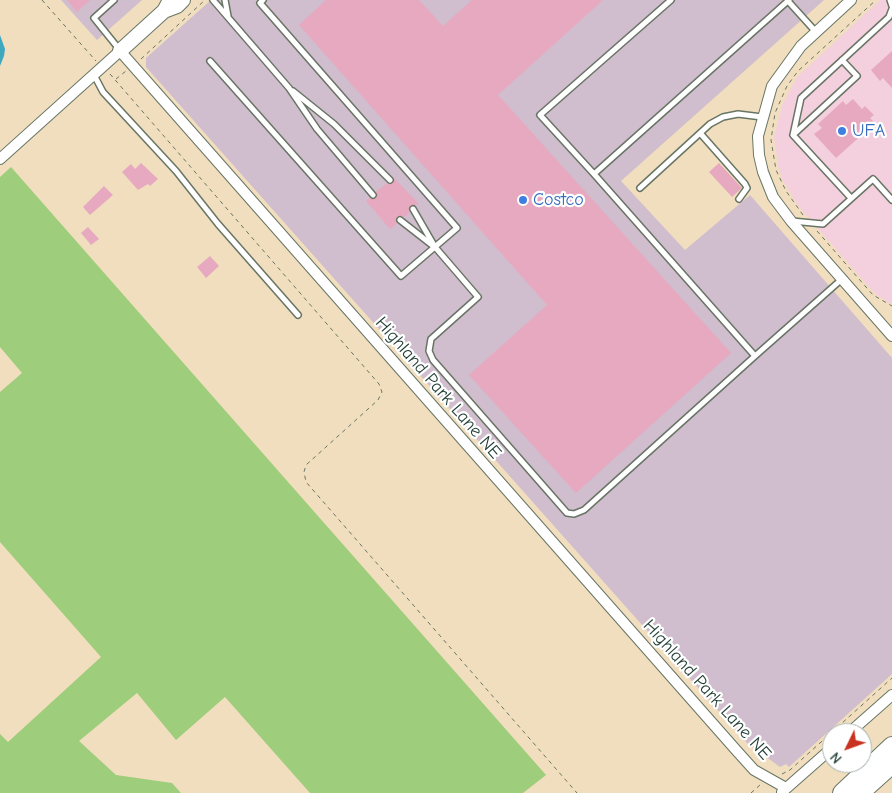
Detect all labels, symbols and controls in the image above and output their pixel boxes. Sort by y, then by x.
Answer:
place label: UFA [852,120,885,142]
marker: UFA [836,125,848,137]
place label: Costco [533,189,584,211]
marker: Costco [517,194,529,206]
street label: Highland Park Lane NE [370,313,506,463]
street label: Highland Park Lane NE [638,615,776,765]
north arrow [822,723,872,773]
text: N [827,749,846,767]

